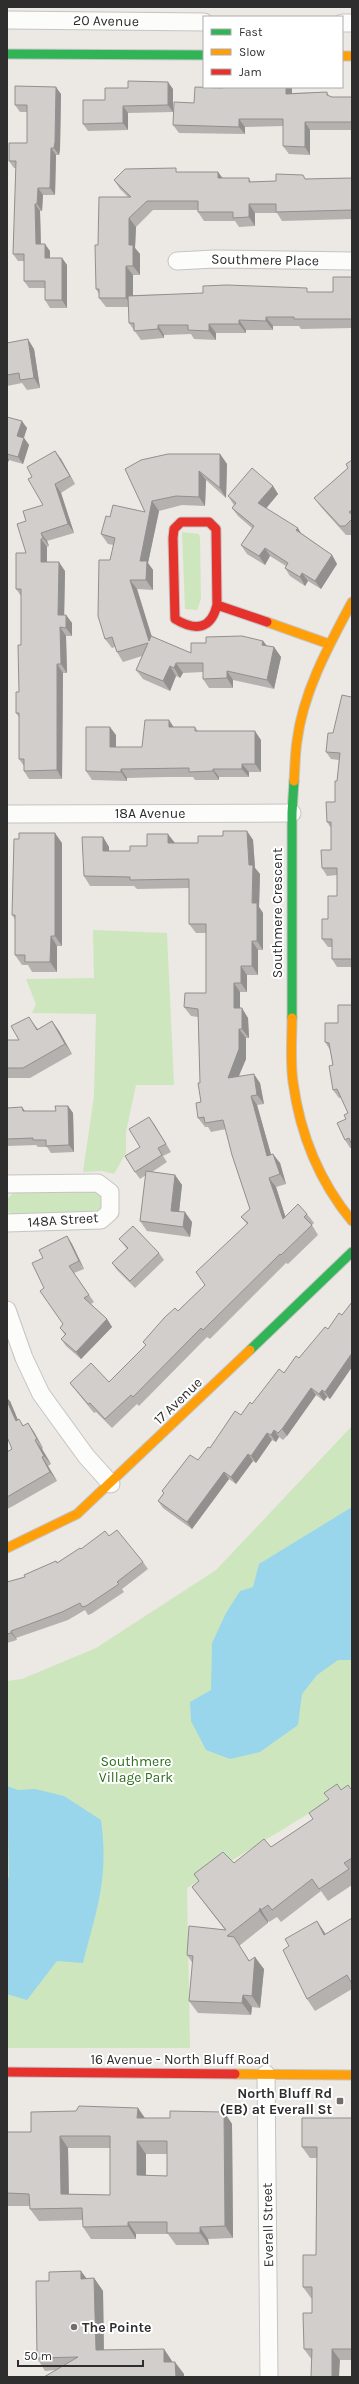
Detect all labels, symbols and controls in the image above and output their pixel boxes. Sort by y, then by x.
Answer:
street label: 20 Avenue [73,12,139,30]
legend [203,16,343,88]
text: Fast [239,25,263,39]
text: Slow [239,45,265,59]
text: Jam [239,65,262,79]
street label: Southmere Place [211,251,319,269]
street label: 18A Avenue [115,805,185,822]
street label: Southmere Crescent [269,848,286,978]
street label: 148A Street [27,1209,99,1231]
street label: 17 Avenue [150,1374,206,1428]
park label: Southmere Village Park [99,1753,173,1786]
street label: 16 Avenue - North Bluff Road [90,2051,270,2068]
place label: North Bluff Rd (EB) at Everall St [220,2085,332,2118]
marker: North Bluff Rd (EB) at Everall St [335,2096,345,2106]
street label: Everall Street [259,2183,277,2267]
place label: The Pointe [82,2319,151,2336]
marker: The Pointe [69,2322,79,2332]
scale bar [18,2342,143,2368]
text: 50 m [24,2349,52,2363]

